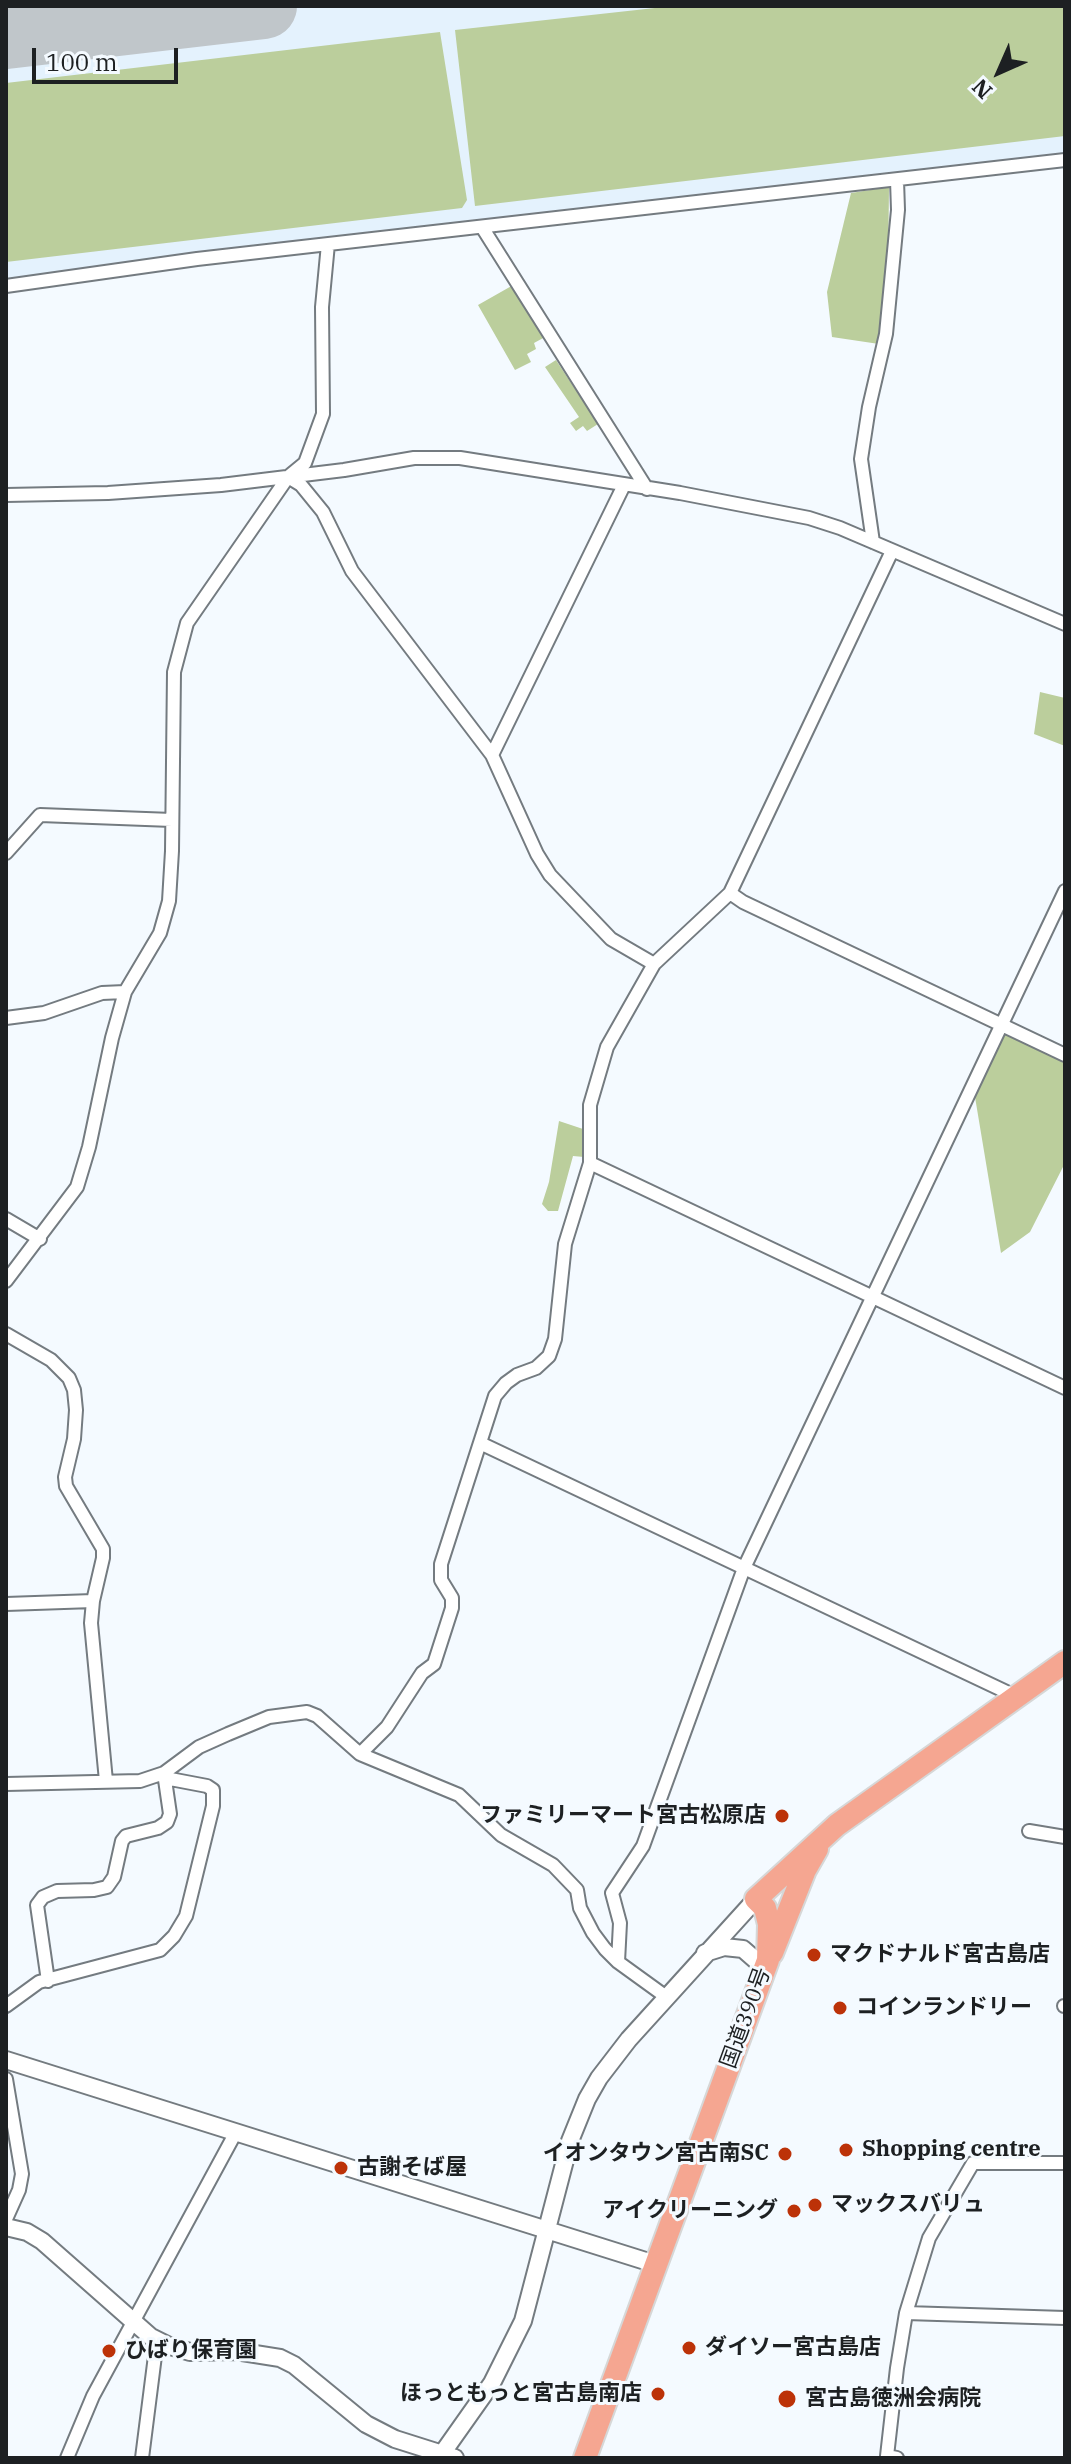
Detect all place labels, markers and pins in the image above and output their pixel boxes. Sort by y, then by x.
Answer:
place label: ファミリーマート宮古松原店 [480,1803,766,1829]
marker: ファミリーマート宮古松原店 [773,1807,791,1825]
place label: マクドナルド宮古島店 [830,1942,1050,1968]
marker: マクドナルド宮古島店 [805,1946,823,1964]
place label: コインランドリー [856,1995,1032,2021]
marker: コインランドリー [831,1999,849,2017]
place label: Shopping centre [862,2137,1041,2163]
place label: イオンタウン宮古南SC [543,2141,769,2167]
marker: Shopping centre [837,2141,855,2159]
marker: イオンタウン宮古南SC [776,2145,794,2163]
place label: 古謝そば屋 [357,2155,467,2181]
marker: 古謝そば屋 [332,2159,350,2177]
place label: マックスバリュ [831,2192,985,2218]
marker: マックスバリュ [806,2196,824,2214]
place label: アイクリーニング [602,2198,778,2224]
marker: アイクリーニング [785,2202,803,2220]
place label: ダイソー宮古島店 [705,2335,881,2361]
place label: ひばり保育園 [125,2338,257,2364]
marker: ダイソー宮古島店 [680,2339,698,2357]
marker: ひばり保育園 [100,2342,118,2360]
place label: ほっともっと宮古島南店 [400,2381,642,2407]
marker: ほっともっと宮古島南店 [649,2385,667,2403]
place label: 宮古島徳洲会病院 [805,2386,981,2412]
marker: 宮古島徳洲会病院 [776,2388,798,2410]

